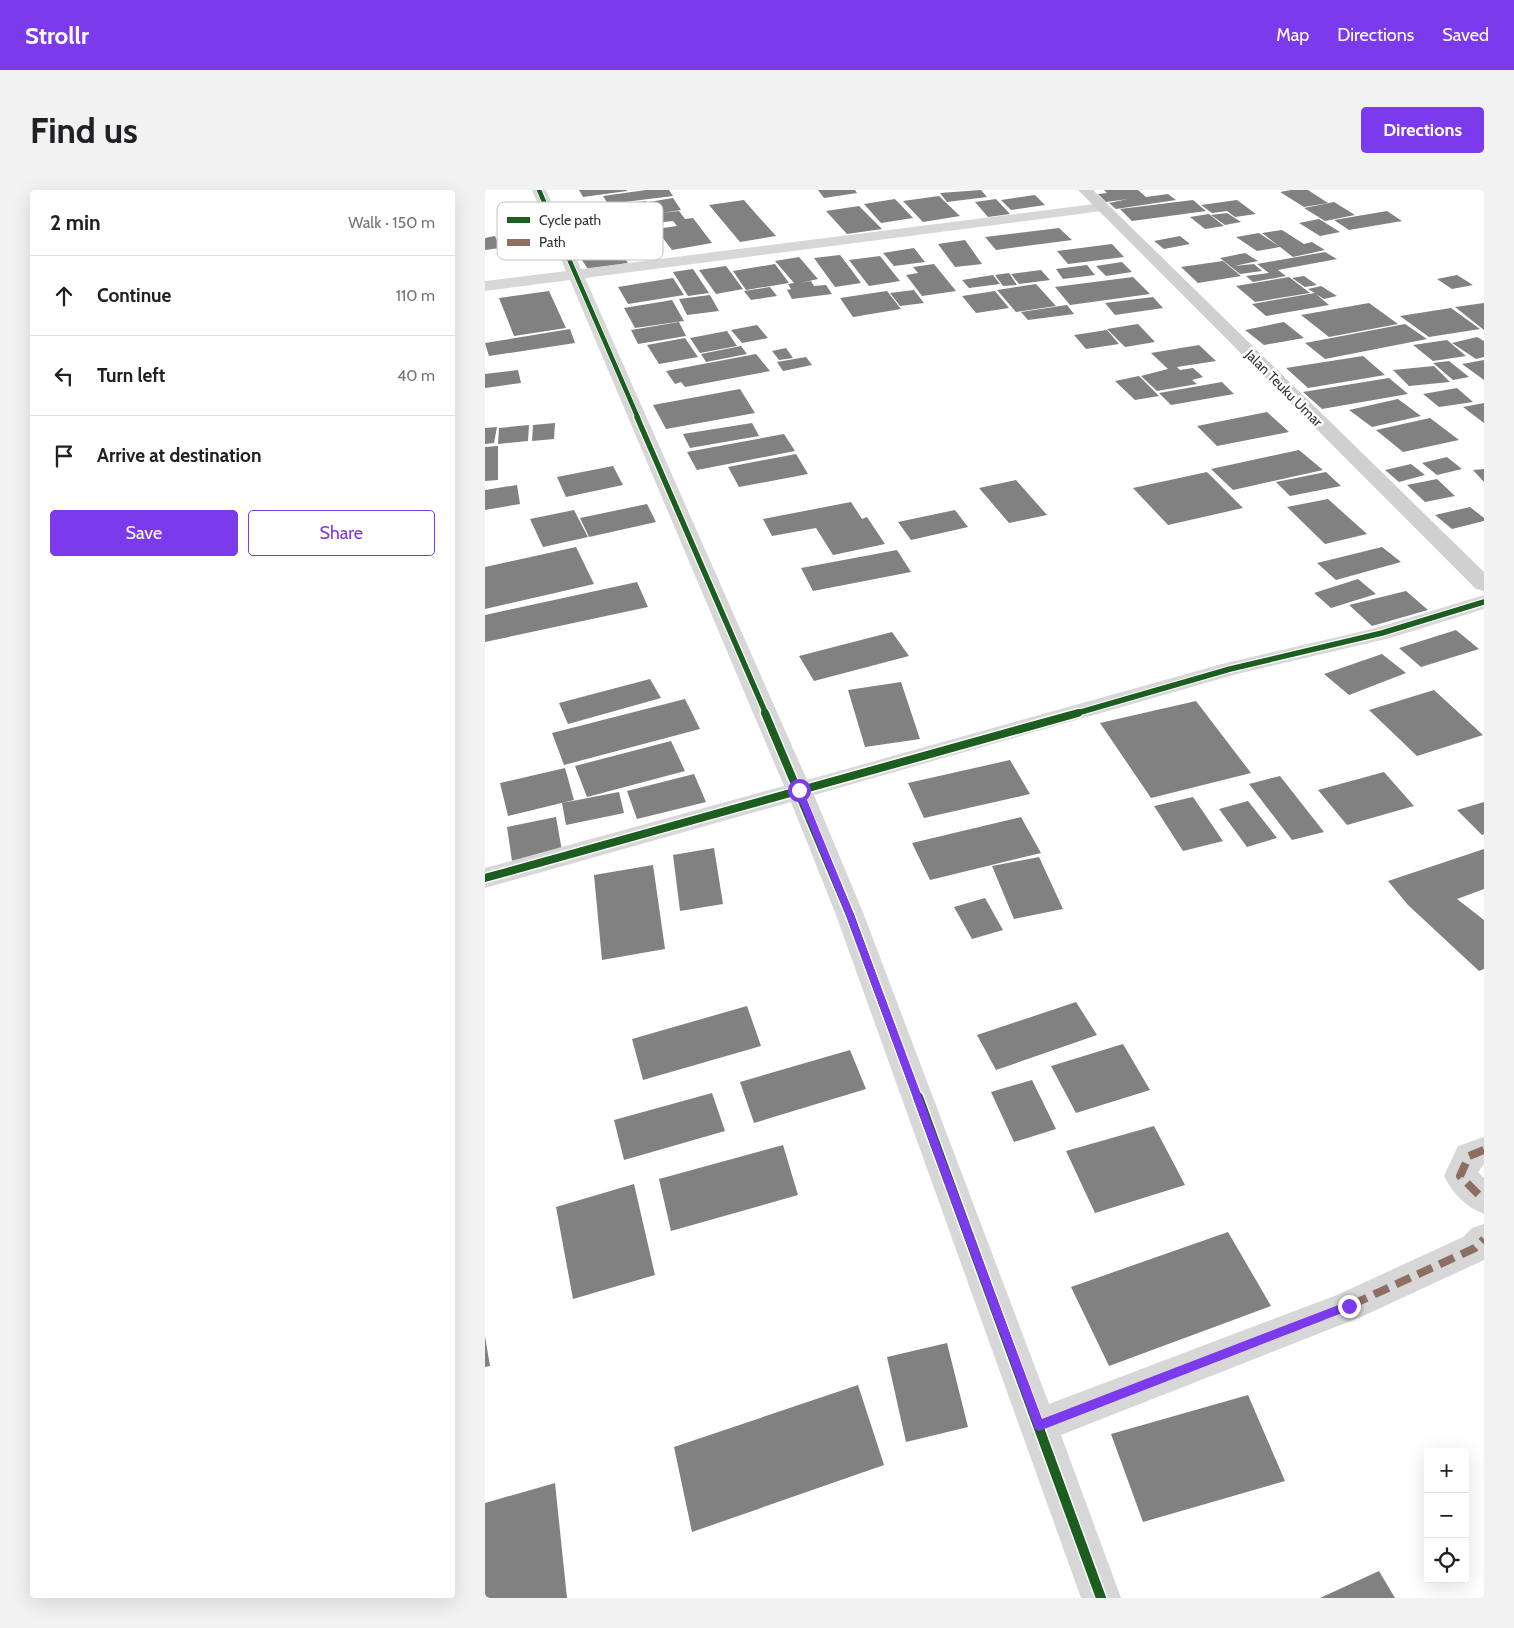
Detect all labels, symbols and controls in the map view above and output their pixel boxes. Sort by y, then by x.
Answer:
text: Strollr [25,21,89,50]
text: Map [1276,24,1309,46]
text: Directions [1337,24,1414,46]
text: Saved [1442,24,1489,46]
button: Directions [1361,107,1484,153]
text: Find us [30,109,138,152]
legend [497,202,663,260]
text: 2 min [50,210,101,235]
text: Cycle path [539,211,601,229]
text: Walk · 150 m [348,213,435,232]
text: Path [539,233,566,251]
icon: ahead [50,282,78,310]
text: Continue [97,284,171,307]
text: 110 m [396,286,435,305]
street label: Jalan Teuku Umar [1241,345,1327,431]
icon: left [50,362,78,390]
text: Turn left [97,364,165,387]
text: 40 m [397,366,435,385]
icon: arrive [50,442,78,470]
text: Arrive at destination [97,444,261,467]
button: Save [50,510,238,556]
button: Share [248,510,435,556]
route start [788,779,811,802]
route end [1338,1295,1361,1318]
map controls [1424,1448,1469,1583]
button: + [1424,1448,1469,1493]
button: − [1424,1493,1469,1538]
button: locate [1424,1538,1469,1583]

